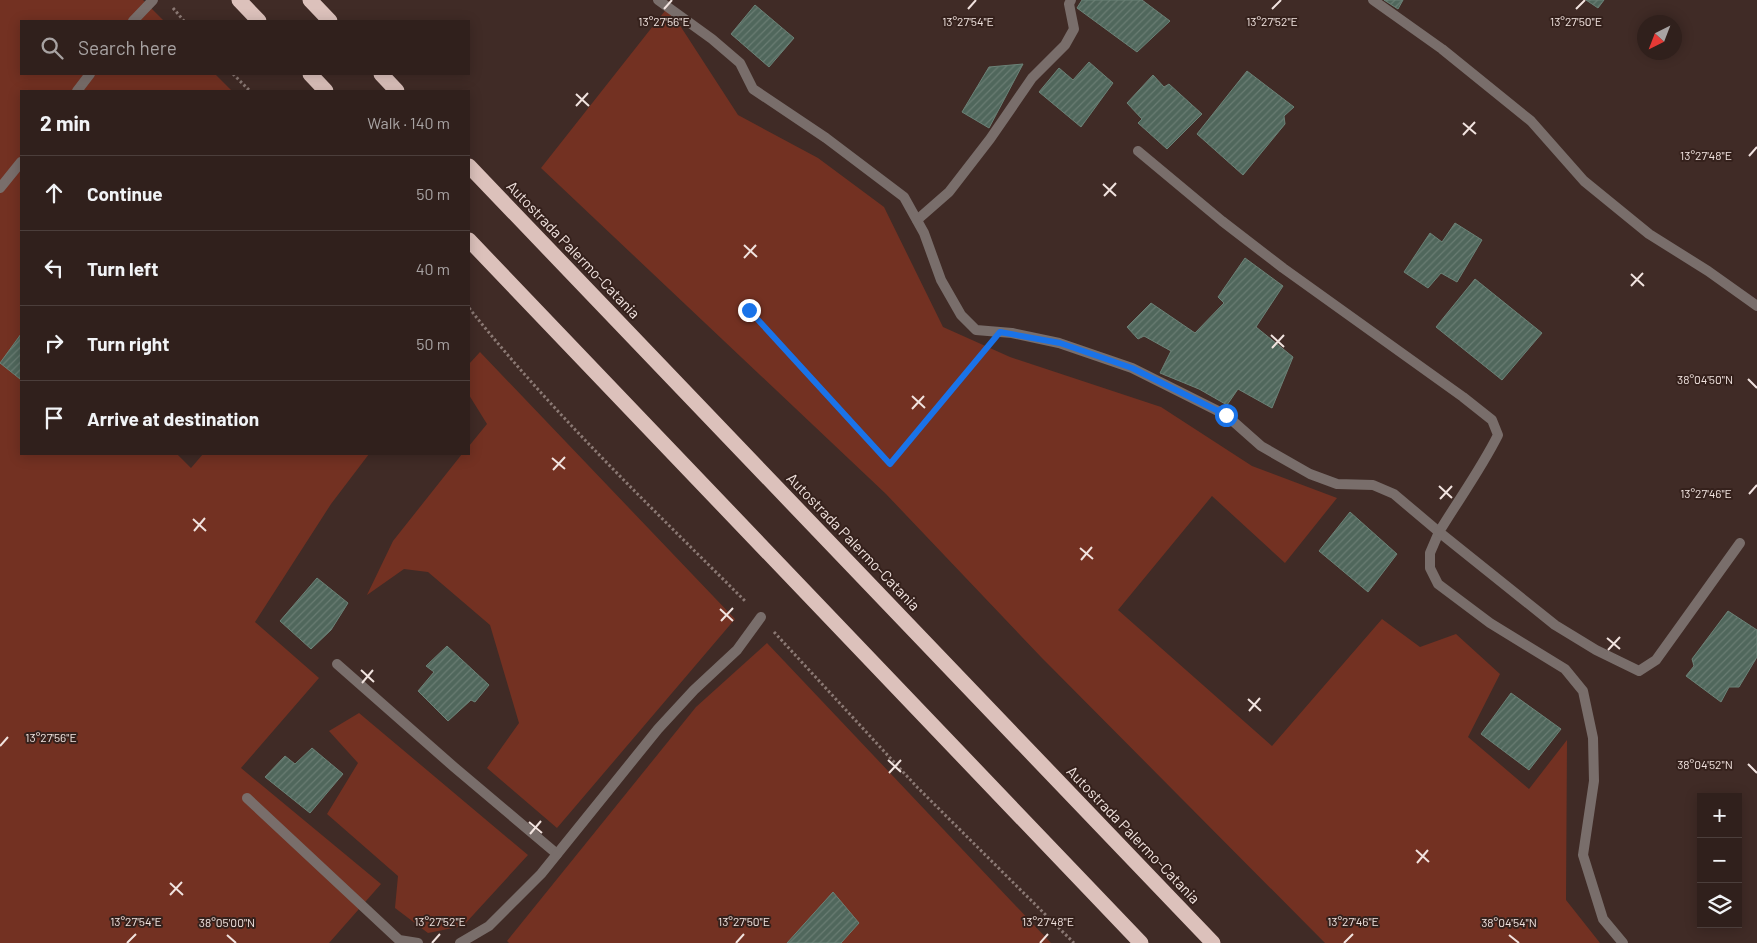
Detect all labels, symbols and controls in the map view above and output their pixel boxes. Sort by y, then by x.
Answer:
text: 13°27'56"E [638,14,690,28]
text: 13°27'54"E [942,14,994,28]
text: 13°27'52"E [1246,14,1298,28]
text: 13°27'50"E [1550,14,1602,28]
north arrow [1637,15,1682,60]
search box [20,20,470,75]
icon: search [38,34,66,62]
text: Search here [78,36,177,59]
text: 2 min [40,110,90,135]
text: Walk · 140 m [367,113,450,132]
text: 13°27'48"E [1680,148,1732,162]
street label: Autostrada Palermo-Catania [503,177,644,322]
icon: ahead [40,179,68,207]
text: Continue [87,182,163,205]
text: 50 m [416,184,450,203]
icon: left [40,254,68,282]
text: Turn left [87,257,158,280]
text: 40 m [416,259,450,278]
route end [738,299,761,322]
icon: right [40,329,68,357]
text: Turn right [87,332,169,355]
text: 50 m [416,334,450,353]
text: 38°04'50"N [1677,372,1733,386]
icon: arrive [40,404,68,432]
route start [1215,404,1238,427]
text: Arrive at destination [87,407,259,430]
street label: Autostrada Palermo-Catania [783,469,924,614]
text: 13°27'46"E [1680,486,1732,500]
text: 13°27'56"E [25,730,77,744]
text: 38°04'52"N [1677,757,1733,771]
street label: Autostrada Palermo-Catania [1063,762,1204,907]
map controls [1697,793,1742,928]
button: + [1697,793,1742,838]
button: − [1697,838,1742,883]
button: layers [1697,883,1742,928]
text: 13°27'54"E [110,914,162,928]
text: 13°27'52"E [414,914,466,928]
text: 13°27'50"E [718,914,770,928]
text: 13°27'48"E [1022,914,1074,928]
text: 13°27'46"E [1327,914,1379,928]
text: 38°05'00"N [199,915,255,929]
text: 38°04'54"N [1481,915,1537,929]

